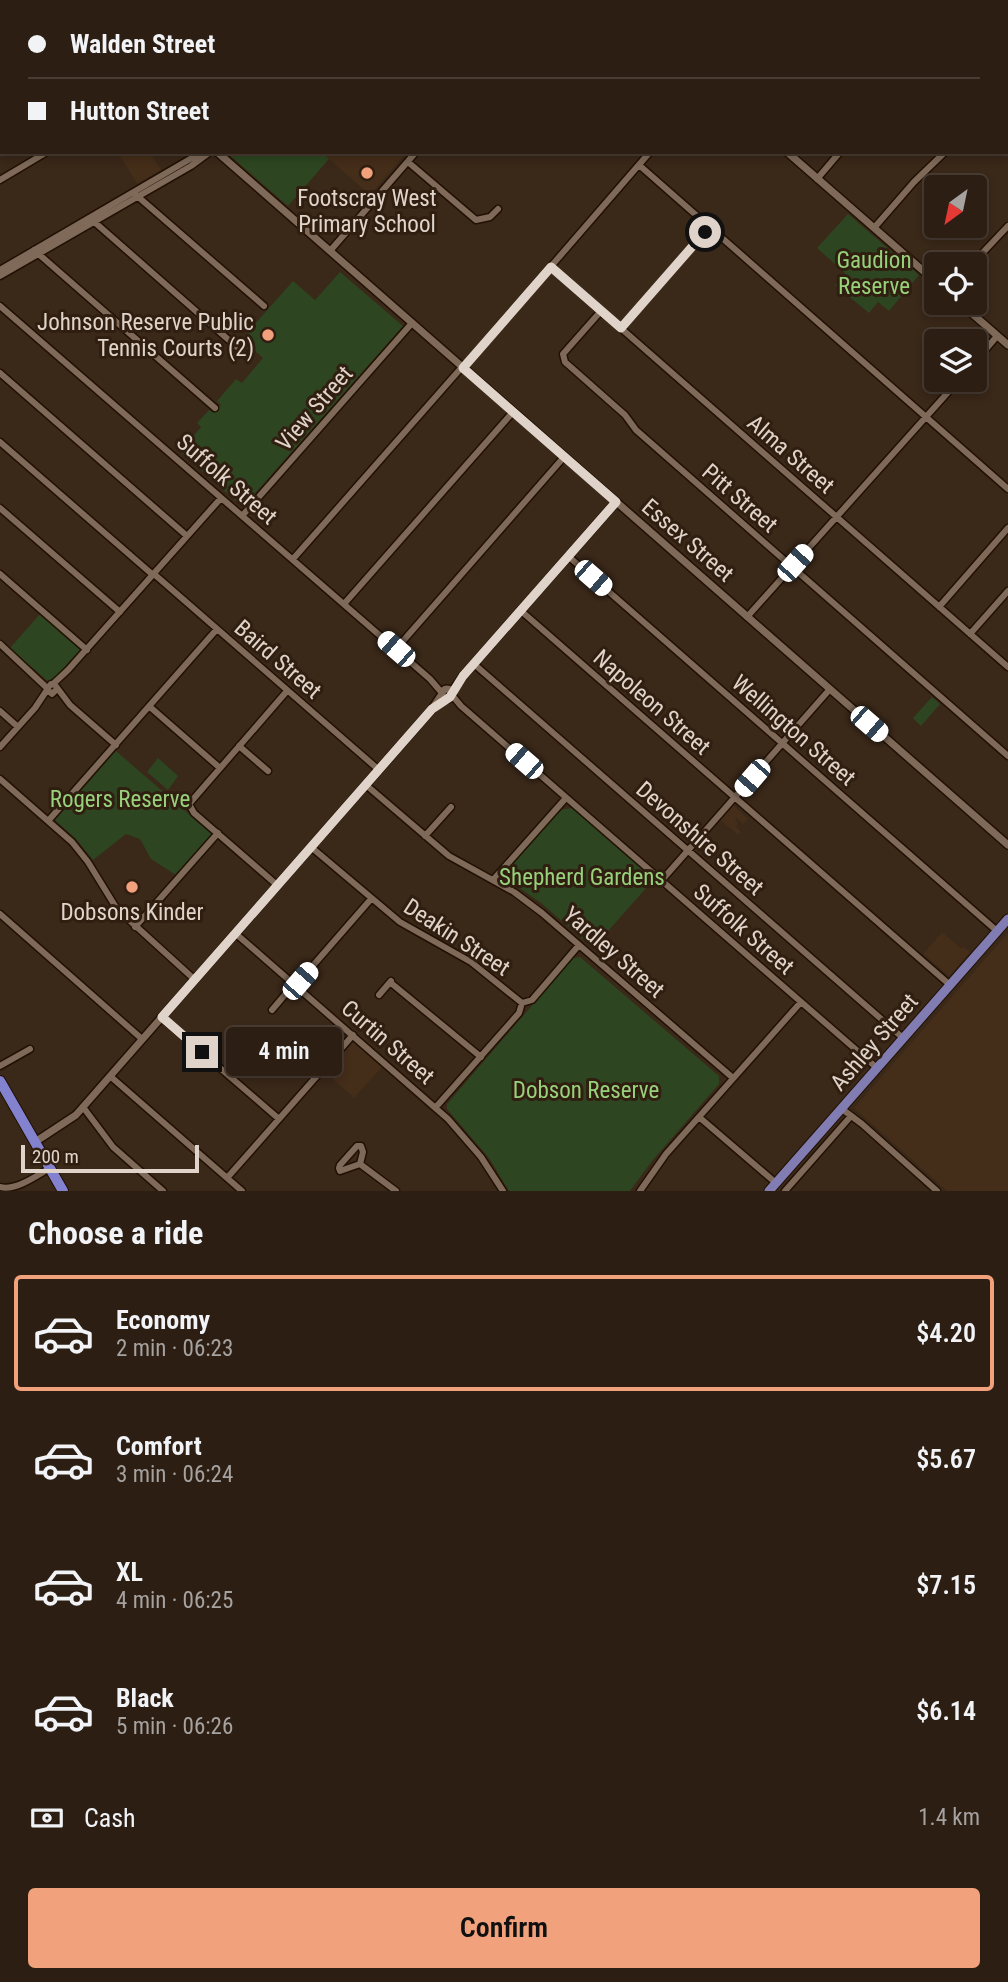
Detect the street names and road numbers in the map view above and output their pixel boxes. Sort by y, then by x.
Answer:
street label: View Street [270,361,358,456]
street label: Alma Street [742,409,840,499]
street label: Suffolk Street [171,429,282,530]
street label: Pitt Street [697,458,783,538]
street label: Essex Street [636,493,739,587]
street label: Baird Street [229,614,327,704]
street label: Napoleon Street [588,644,716,760]
street label: Wellington Street [726,669,861,791]
street label: Devonshire Street [631,776,769,901]
street label: Suffolk Street [688,879,799,980]
street label: Deakin Street [399,893,515,982]
street label: Yardley Street [558,901,670,1004]
street label: Ashley Street [825,988,924,1096]
street label: Curtin Street [336,995,440,1090]

